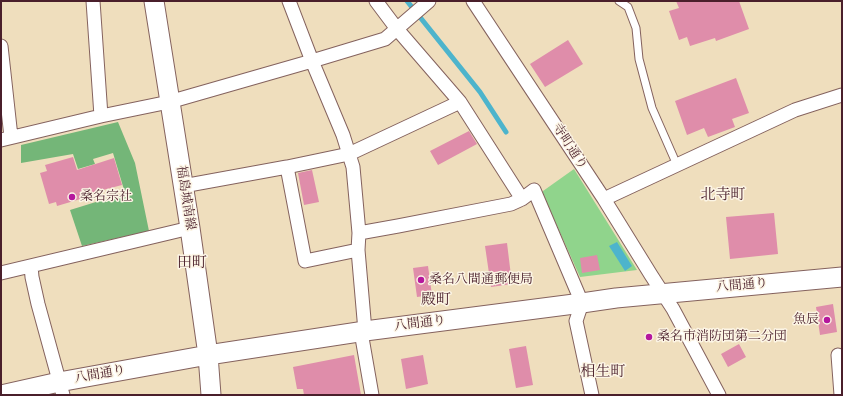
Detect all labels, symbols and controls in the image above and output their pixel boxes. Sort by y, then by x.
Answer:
street label: 寺町通り [548,121,590,173]
street label: 福島城南線 [172,165,198,231]
district label: 北寺町 [701,187,745,205]
place label: 桑名宗社 [80,189,132,205]
marker: 桑名宗社 [67,192,77,202]
district label: 田町 [177,255,207,273]
place label: 桑名八間通郵便局 [429,272,533,288]
marker: 桑名八間通郵便局 [416,275,426,285]
street label: 八間通り [715,276,769,296]
district label: 殿町 [421,292,451,310]
place label: 魚辰 [793,312,819,328]
street label: 八間通り [393,313,447,335]
marker: 魚辰 [822,315,832,325]
place label: 桑名市消防団第二分団 [657,329,787,345]
marker: 桑名市消防団第二分団 [644,332,654,342]
street label: 八間通り [73,363,127,387]
district label: 相生町 [581,364,625,382]

